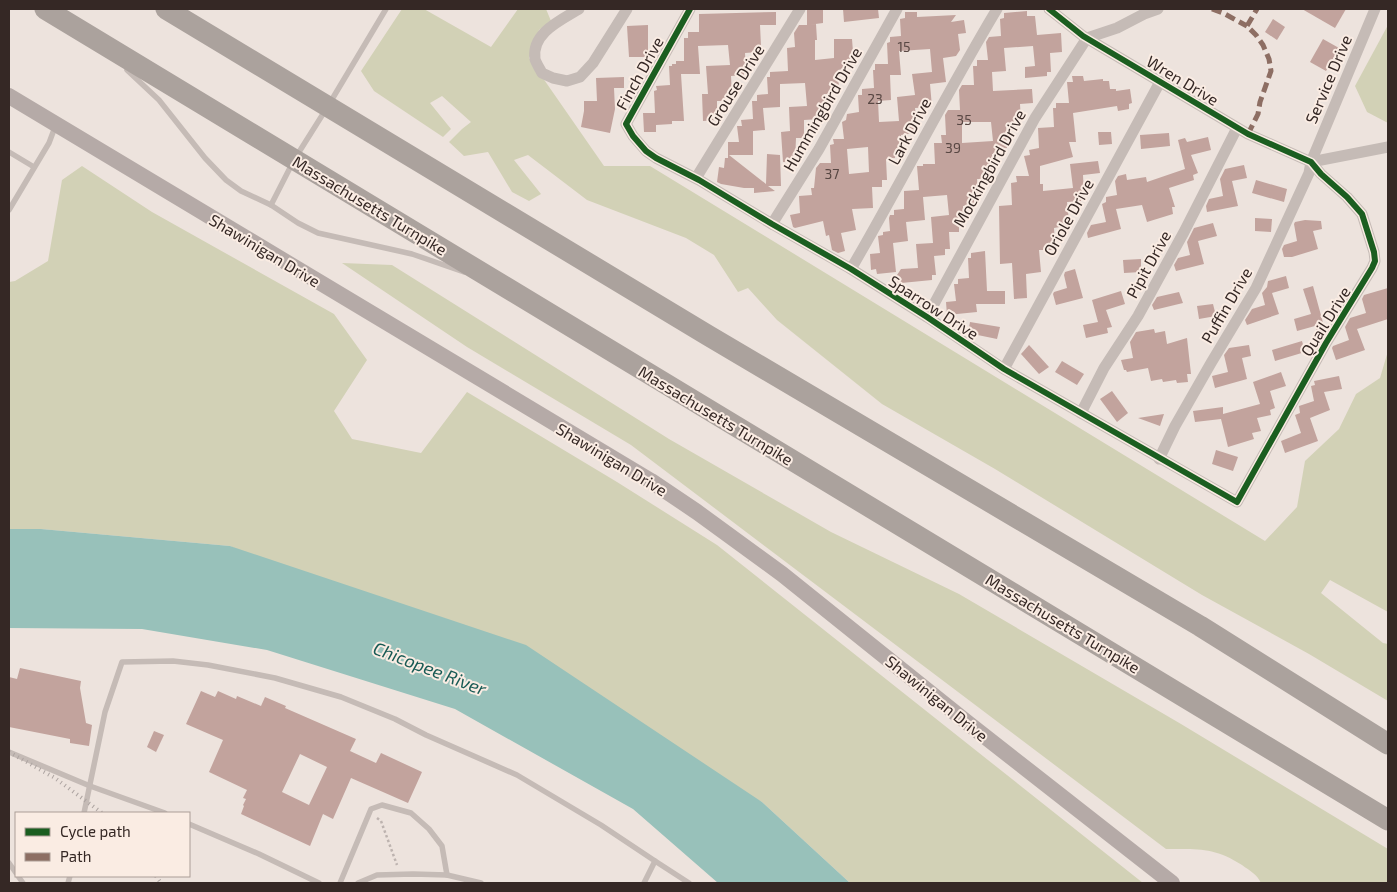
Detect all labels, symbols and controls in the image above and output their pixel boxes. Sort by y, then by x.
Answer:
street label: Service Drive [1301,32,1355,126]
street label: Finch Drive [611,33,667,113]
house number: 15 [897,38,911,55]
street label: Grouse Drive [702,41,768,129]
street label: Hummingbird Drive [779,44,865,174]
street label: Wren Drive [1144,51,1222,109]
house number: 23 [867,90,883,107]
street label: Lark Drive [883,94,935,168]
street label: Mockingbird Drive [949,106,1029,230]
house number: 35 [956,111,972,128]
house number: 39 [945,139,961,156]
street label: Massachusetts Turnpike [289,151,451,259]
house number: 37 [825,165,839,182]
street label: Oriole Drive [1039,175,1097,259]
street label: Shawinigan Drive [206,209,324,291]
street label: Pipit Drive [1122,227,1174,301]
street label: Puffin Drive [1197,264,1255,346]
street label: Sparrow Drive [886,271,982,343]
street label: Quail Drive [1296,283,1355,360]
street label: Massachusetts Turnpike [635,361,797,469]
street label: Shawinigan Drive [553,418,671,500]
street label: Massachusetts Turnpike [982,569,1144,677]
water label: Chicopee River [370,636,490,700]
street label: Shawinigan Drive [882,651,992,745]
legend [15,812,190,877]
text: Cycle path [60,822,131,840]
text: Path [60,847,91,865]

